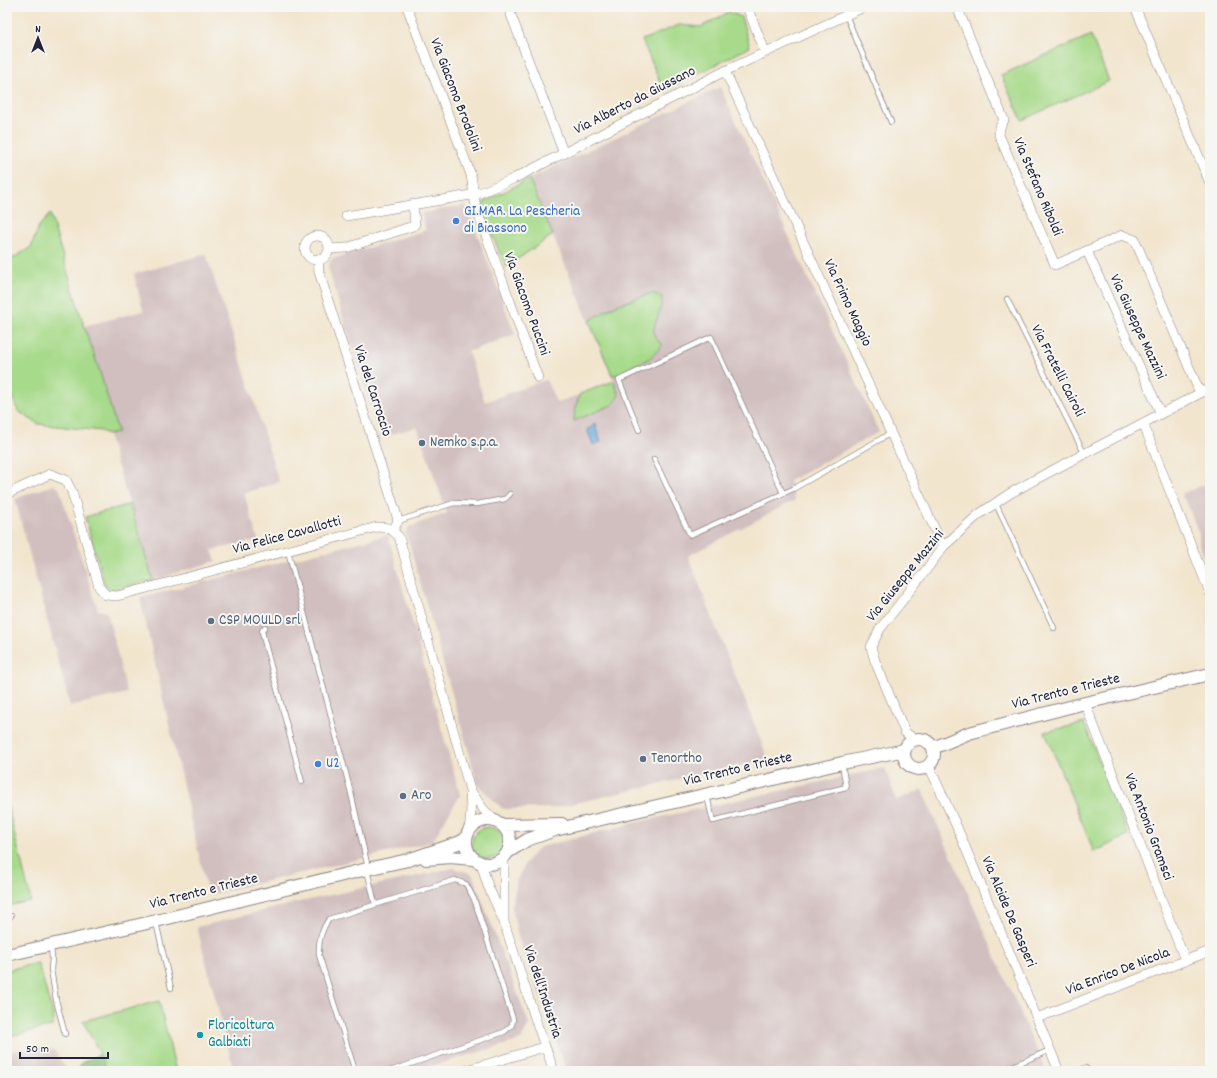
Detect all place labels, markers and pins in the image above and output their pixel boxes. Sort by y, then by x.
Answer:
place label: GI.MAR. La Pescheria di Biassono [464,201,581,240]
marker: GI.MAR. La Pescheria di Biassono [451,216,461,226]
place label: Nemko s.p.a. [430,432,498,454]
marker: Nemko s.p.a. [417,438,427,448]
place label: CSP MOULD srl [219,610,301,632]
marker: CSP MOULD srl [206,616,216,626]
place label: Tenortho [651,748,702,770]
place label: U2 [326,753,340,775]
marker: Tenortho [638,754,648,764]
marker: U2 [313,759,323,769]
place label: Aro [411,785,432,807]
marker: Aro [398,791,408,801]
place label: Floricoltura Galbiati [208,1015,275,1054]
marker: Floricoltura Galbiati [195,1030,205,1040]

